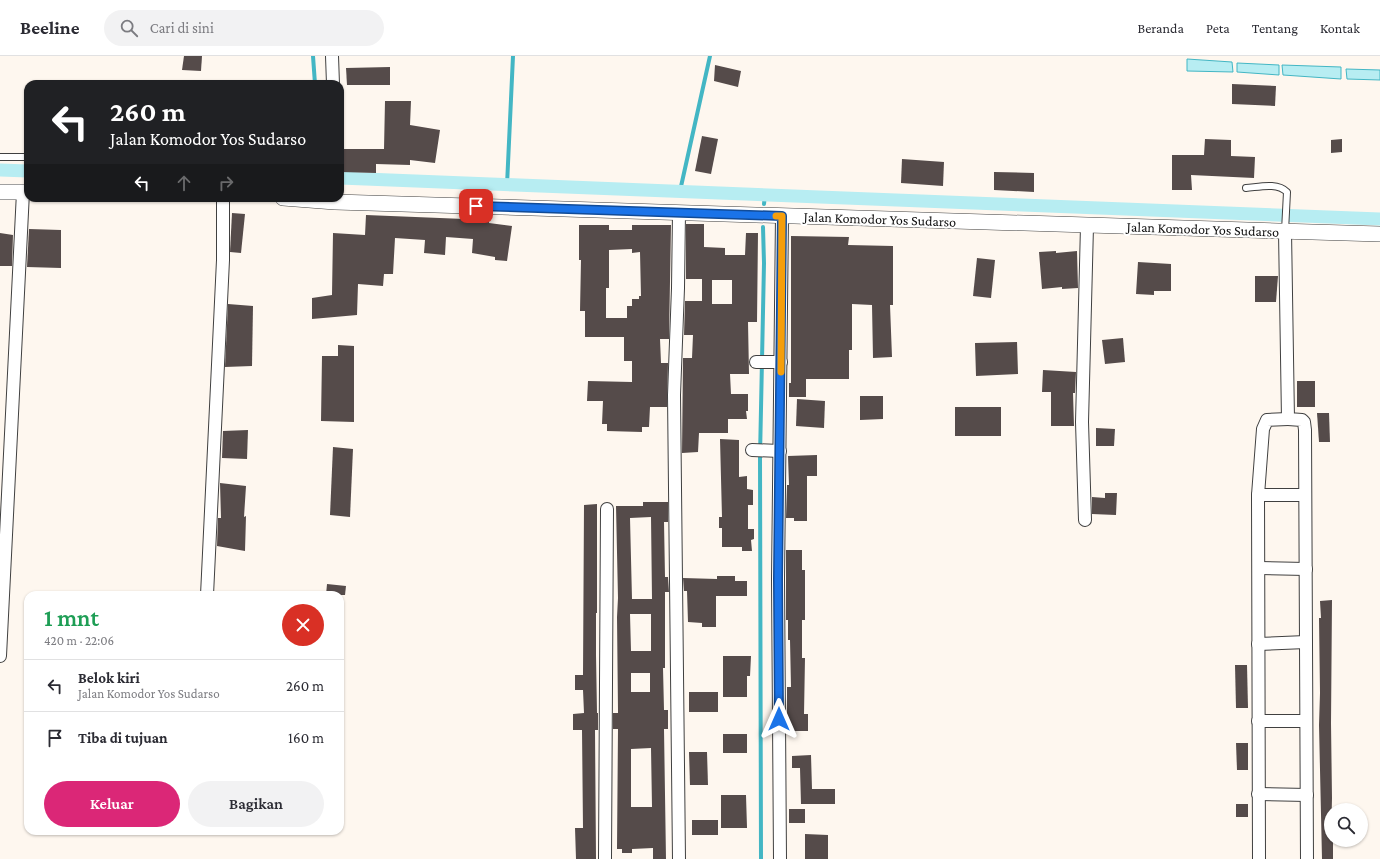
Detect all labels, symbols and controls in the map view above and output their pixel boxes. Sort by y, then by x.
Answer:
search box [104,10,384,46]
text: Beeline [20,17,80,38]
icon: search [118,17,140,39]
text: Cari di sini [150,20,214,36]
text: Beranda [1138,20,1184,36]
text: Peta [1206,20,1230,36]
text: Tentang [1252,20,1298,36]
text: Kontak [1320,20,1360,36]
icon: left [44,96,96,148]
text: 260 m [110,96,186,127]
text: Jalan Komodor Yos Sudarso [110,129,306,149]
icon: left [131,172,153,194]
icon: ahead [173,172,195,194]
icon: right [215,172,237,194]
pin [459,189,493,223]
icon: arrive [465,195,487,217]
street label: Jalan Komodor Yos Sudarso [802,208,957,230]
street label: Jalan Komodor Yos Sudarso [1125,218,1280,240]
text: 1 mnt [44,604,99,631]
button: close [282,604,324,646]
text: 420 m · 22:06 [44,633,114,648]
text: Belok kiri [78,670,140,686]
icon: left [44,675,66,697]
text: 260 m [286,678,324,694]
text: Jalan Komodor Yos Sudarso [78,686,220,701]
position arrow [758,698,800,740]
icon: arrive [44,727,66,749]
text: Tiba di tujuan [78,730,168,746]
text: 160 m [288,730,324,746]
button: Keluar [44,781,180,827]
button: Bagikan [188,781,324,827]
map controls [1324,803,1368,847]
button: search [1324,803,1368,847]

